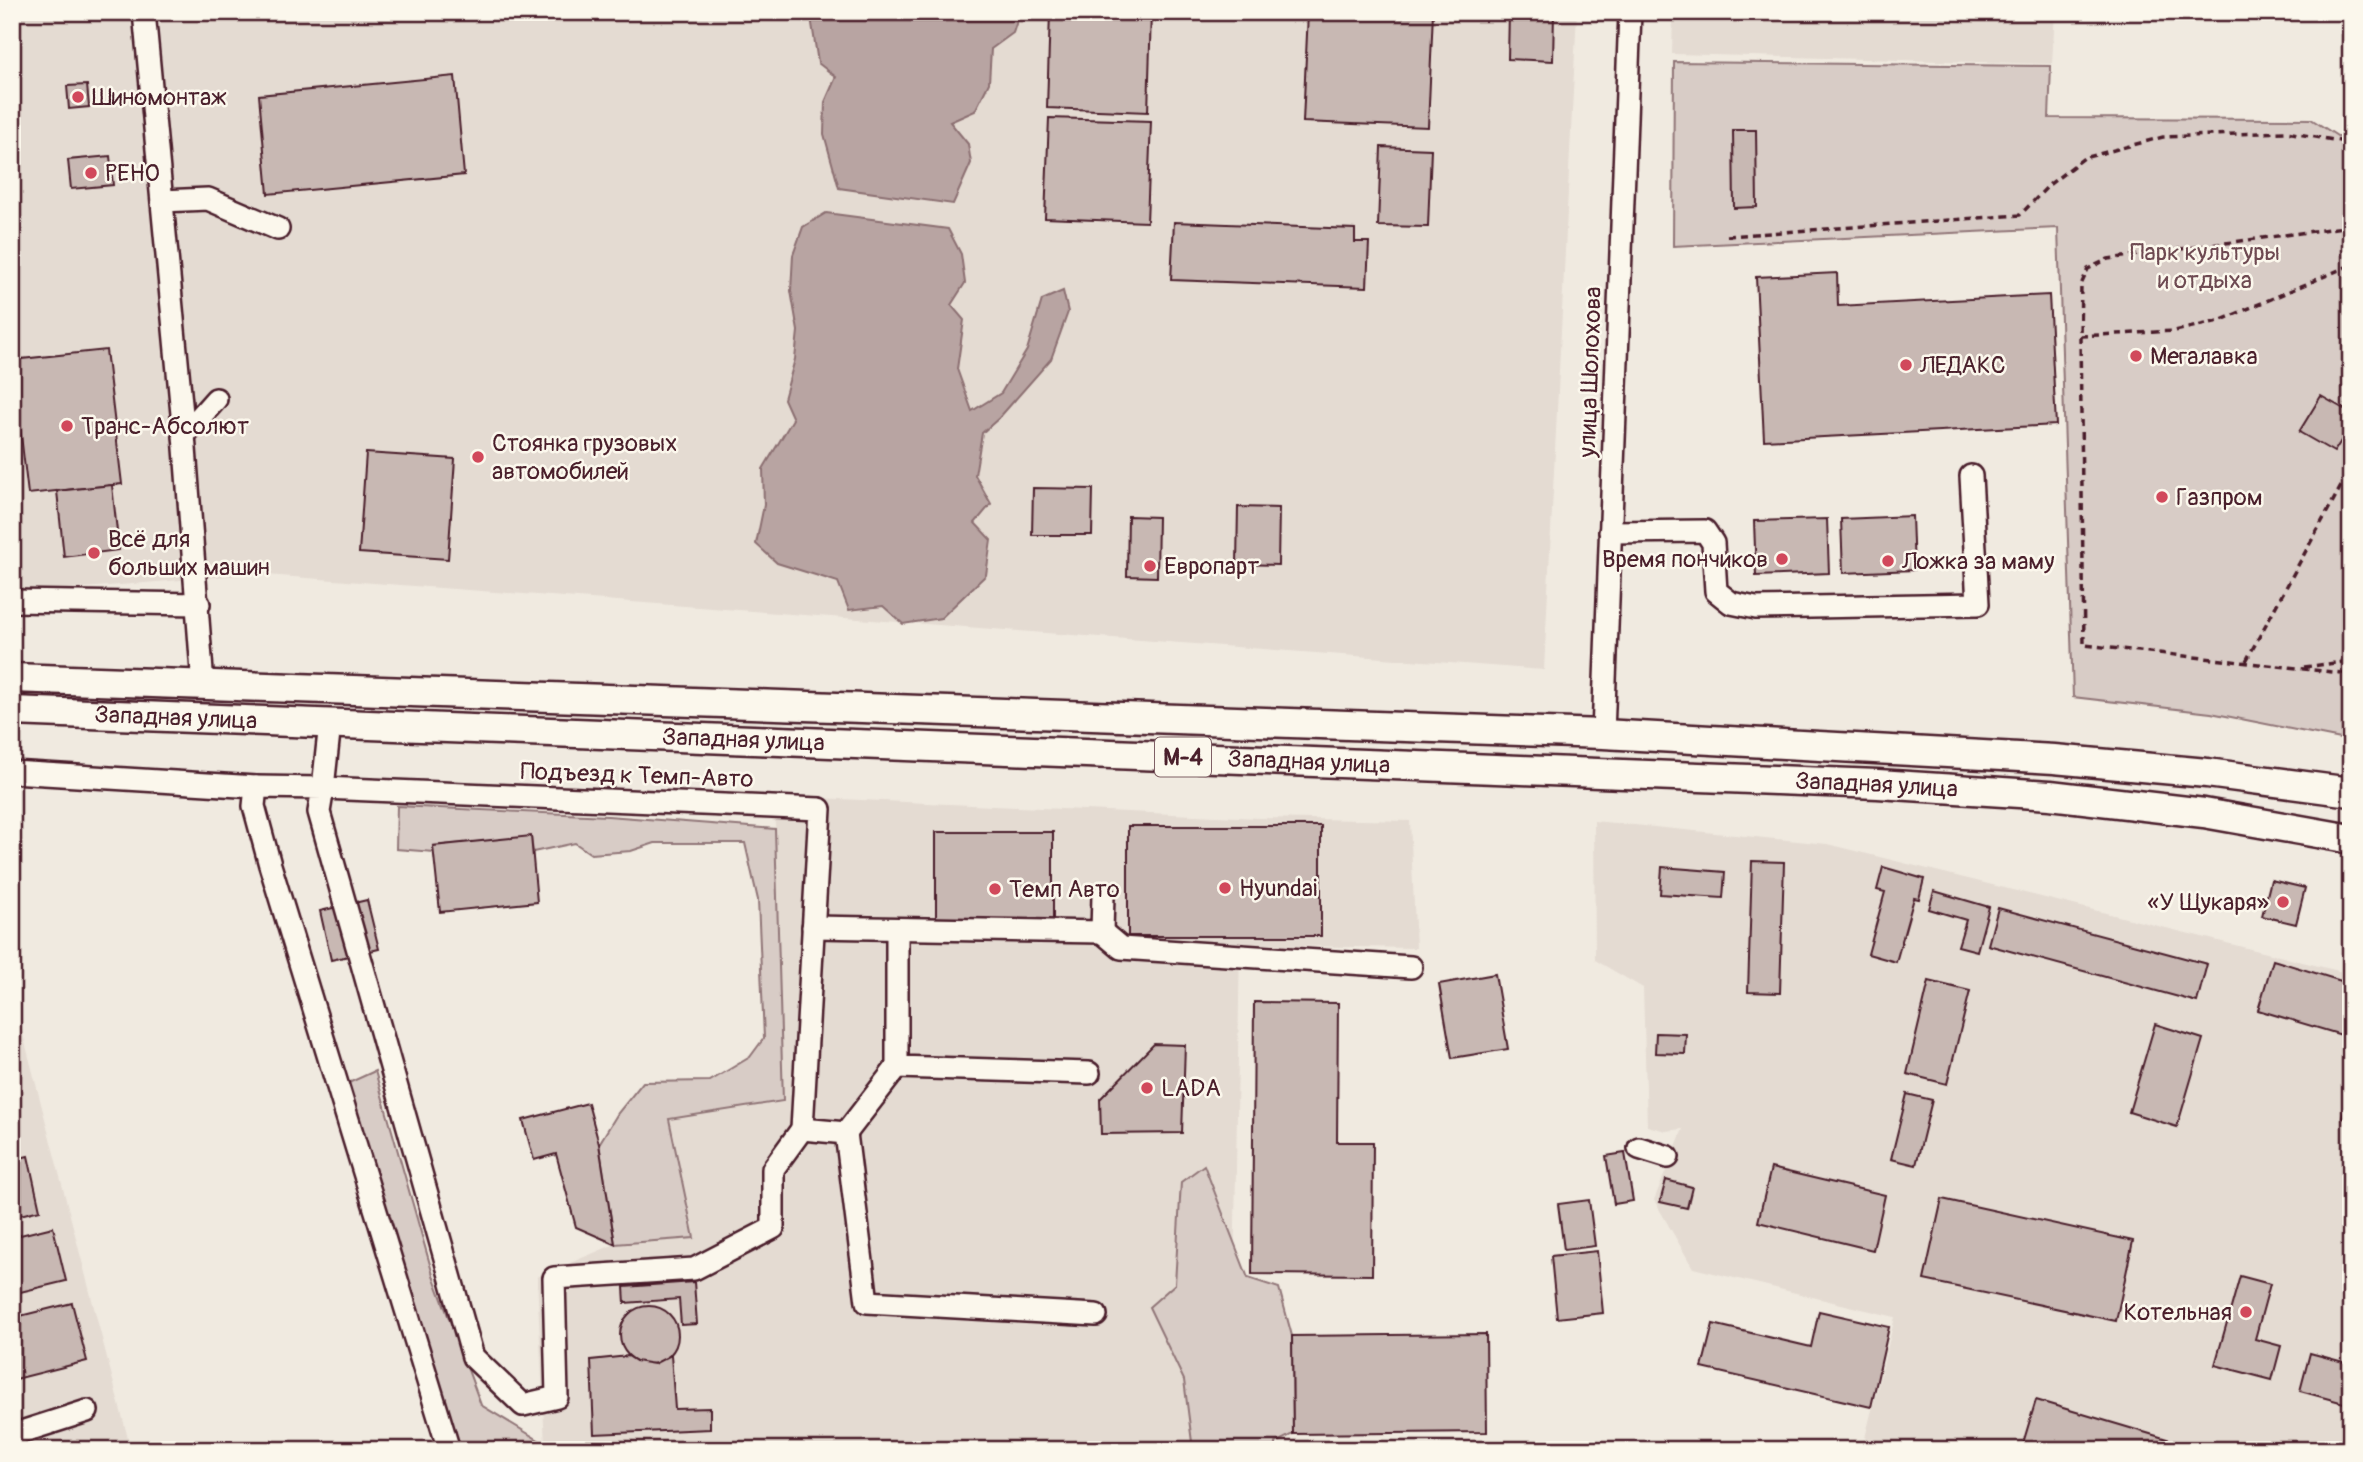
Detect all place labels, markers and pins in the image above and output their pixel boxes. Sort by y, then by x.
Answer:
place label: Шиномонтаж [92,83,227,112]
marker: Шиномонтаж [70,89,86,105]
place label: РЕНО [105,159,160,188]
marker: РЕНО [83,165,99,181]
place label: Мегалавка [2150,342,2258,371]
marker: Мегалавка [2128,348,2144,364]
place label: ЛЕДАКС [1919,351,2005,380]
marker: ЛЕДАКС [1898,357,1914,373]
place label: Транс-Абсолют [81,412,249,441]
marker: Транс-Абсолют [59,418,75,434]
place label: Стоянка грузовых автомобилей [492,429,677,486]
marker: Стоянка грузовых автомобилей [470,449,486,465]
place label: Газпром [2176,483,2262,512]
marker: Газпром [2154,489,2170,505]
place label: Всё для больших машин [108,525,270,582]
marker: Всё для больших машин [86,545,102,561]
place label: Время пончиков [1602,545,1768,574]
place label: Ложка за маму [1901,547,2054,576]
marker: Время пончиков [1774,551,1790,567]
place label: Европарт [1164,552,1259,581]
marker: Ложка за маму [1880,553,1896,569]
marker: Европарт [1142,558,1158,574]
place label: Hyundai [1239,874,1317,903]
place label: Темп Авто [1009,875,1120,904]
marker: Hyundai [1217,880,1233,896]
marker: Темп Авто [987,881,1003,897]
place label: «У Щукаря» [2148,888,2269,917]
marker: «У Щукаря» [2275,894,2291,910]
place label: LADA [1161,1074,1221,1103]
marker: LADA [1139,1080,1155,1096]
place label: Котельная [2123,1298,2232,1327]
marker: Котельная [2238,1304,2254,1320]

